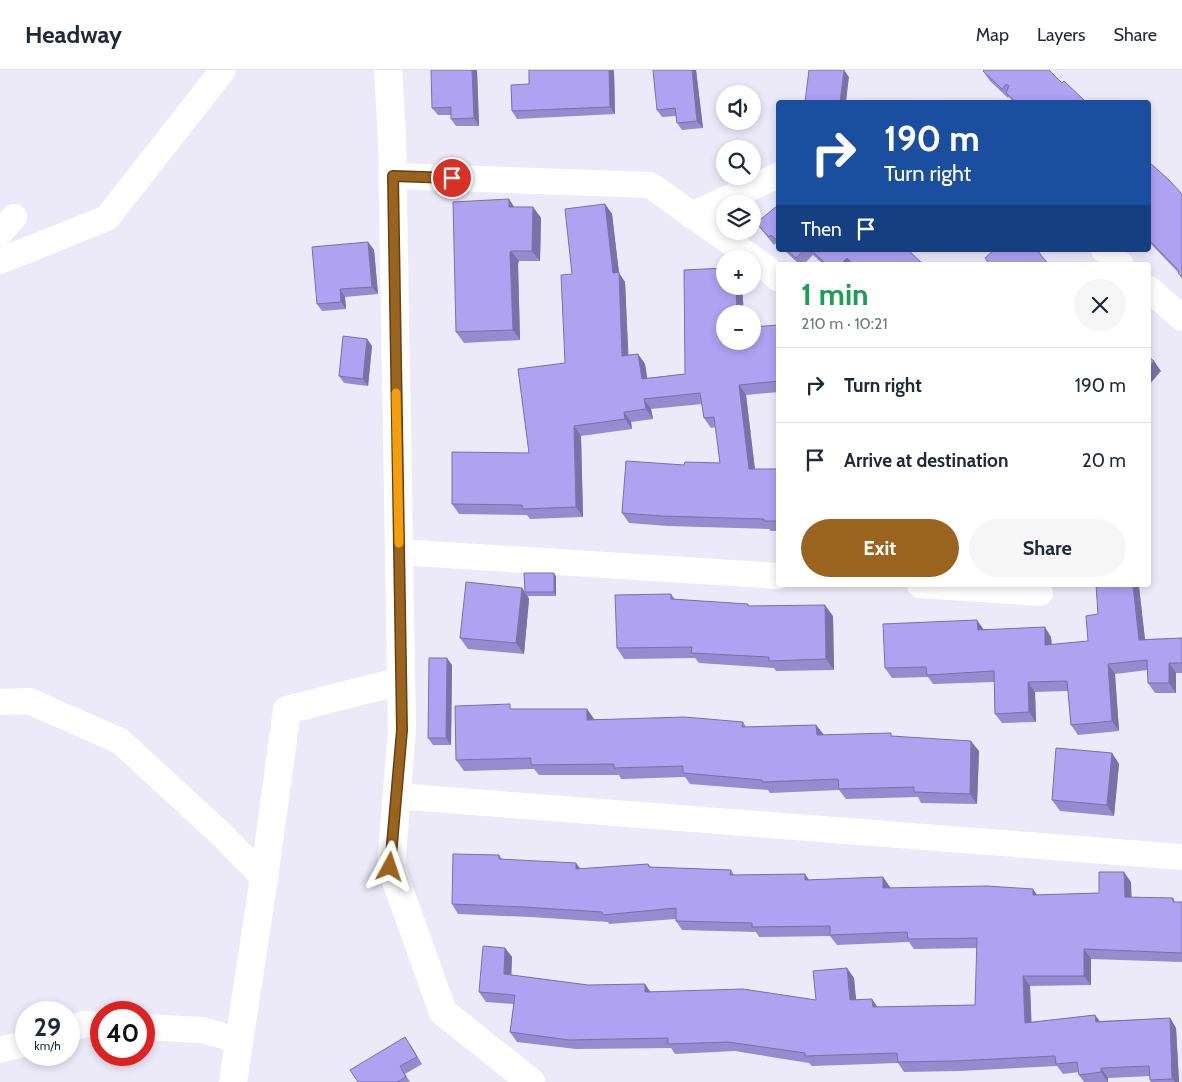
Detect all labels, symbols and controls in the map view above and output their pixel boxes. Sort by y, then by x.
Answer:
text: Headway [25,20,122,49]
text: Map [976,24,1009,46]
text: Layers [1037,24,1086,46]
text: Share [1114,24,1157,46]
map controls [716,85,761,350]
button: sound [716,85,761,130]
text: 190 m [884,117,980,160]
icon: right [801,120,866,185]
button: search [716,140,761,185]
pin [431,157,473,199]
text: Turn right [884,160,971,187]
icon: arrive [438,164,466,192]
button: layers [716,195,761,240]
icon: arrive [852,215,880,243]
text: Then [801,218,842,241]
button: + [716,250,761,295]
text: 1 min [801,276,869,313]
button: close [1074,279,1126,331]
button: − [716,305,761,350]
text: 210 m · 10:21 [801,314,888,333]
icon: right [801,371,829,399]
text: Turn right [844,374,922,397]
text: 190 m [1075,374,1126,397]
icon: arrive [801,446,829,474]
text: Arrive at destination [844,449,1008,472]
text: 20 m [1082,449,1126,472]
button: Exit [801,519,959,577]
button: Share [969,519,1126,577]
position arrow [363,840,415,892]
speed limit sign: 40 [90,1001,155,1066]
text: 29 [34,1012,61,1042]
text: km/h [34,1038,61,1053]

